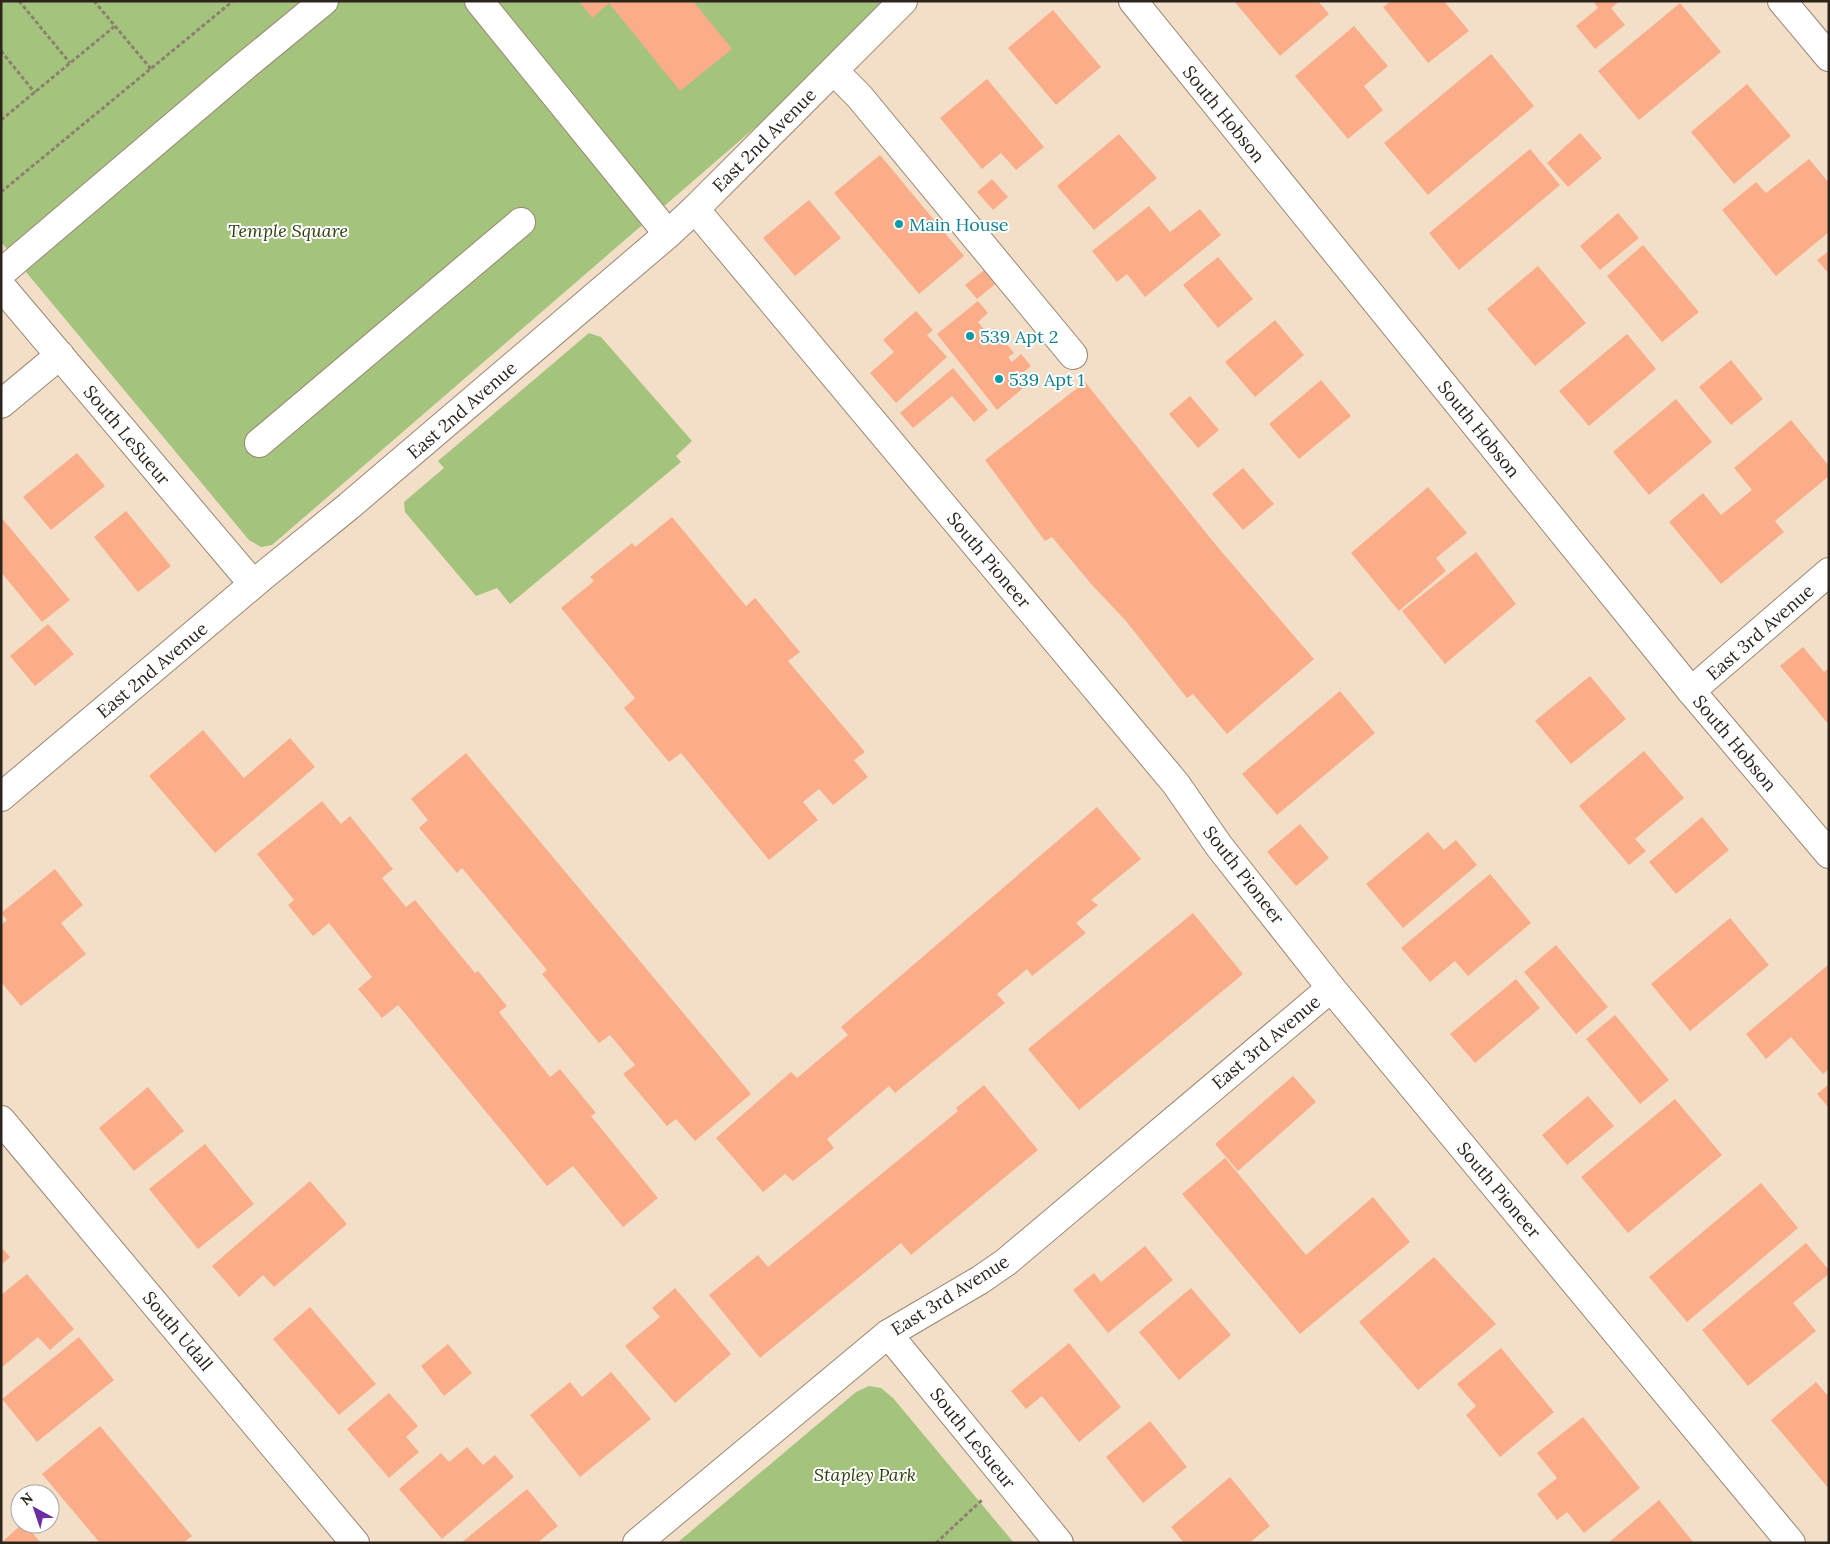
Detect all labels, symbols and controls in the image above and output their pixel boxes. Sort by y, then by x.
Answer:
street label: South Hobson [1178,61,1270,167]
street label: East 2nd Avenue [707,83,821,197]
place label: Main House [909,213,1009,236]
marker: Main House [893,218,905,230]
park label: Temple Square [228,219,348,242]
place label: 539 Apt 2 [980,325,1058,348]
marker: 539 Apt 2 [964,330,976,342]
street label: East 2nd Avenue [402,356,522,464]
place label: 539 Apt 1 [1009,368,1084,391]
marker: 539 Apt 1 [993,373,1005,385]
street label: South Hobson [1433,376,1525,482]
street label: South LeSueur [79,380,176,490]
street label: South Pioneer [942,507,1036,613]
street label: East 3rd Avenue [1702,579,1819,685]
street label: East 2nd Avenue [92,617,212,723]
street label: South Hobson [1688,690,1782,796]
street label: South Pioneer [1198,821,1290,929]
street label: East 3rd Avenue [1207,990,1325,1094]
street label: South Pioneer [1452,1137,1546,1243]
street label: East 3rd Avenue [887,1249,1013,1340]
street label: South Udall [138,1286,218,1376]
street label: South LeSueur [925,1383,1021,1493]
park label: Stapley Park [814,1463,916,1486]
north arrow [10,1484,60,1534]
text: N [17,1489,37,1509]

